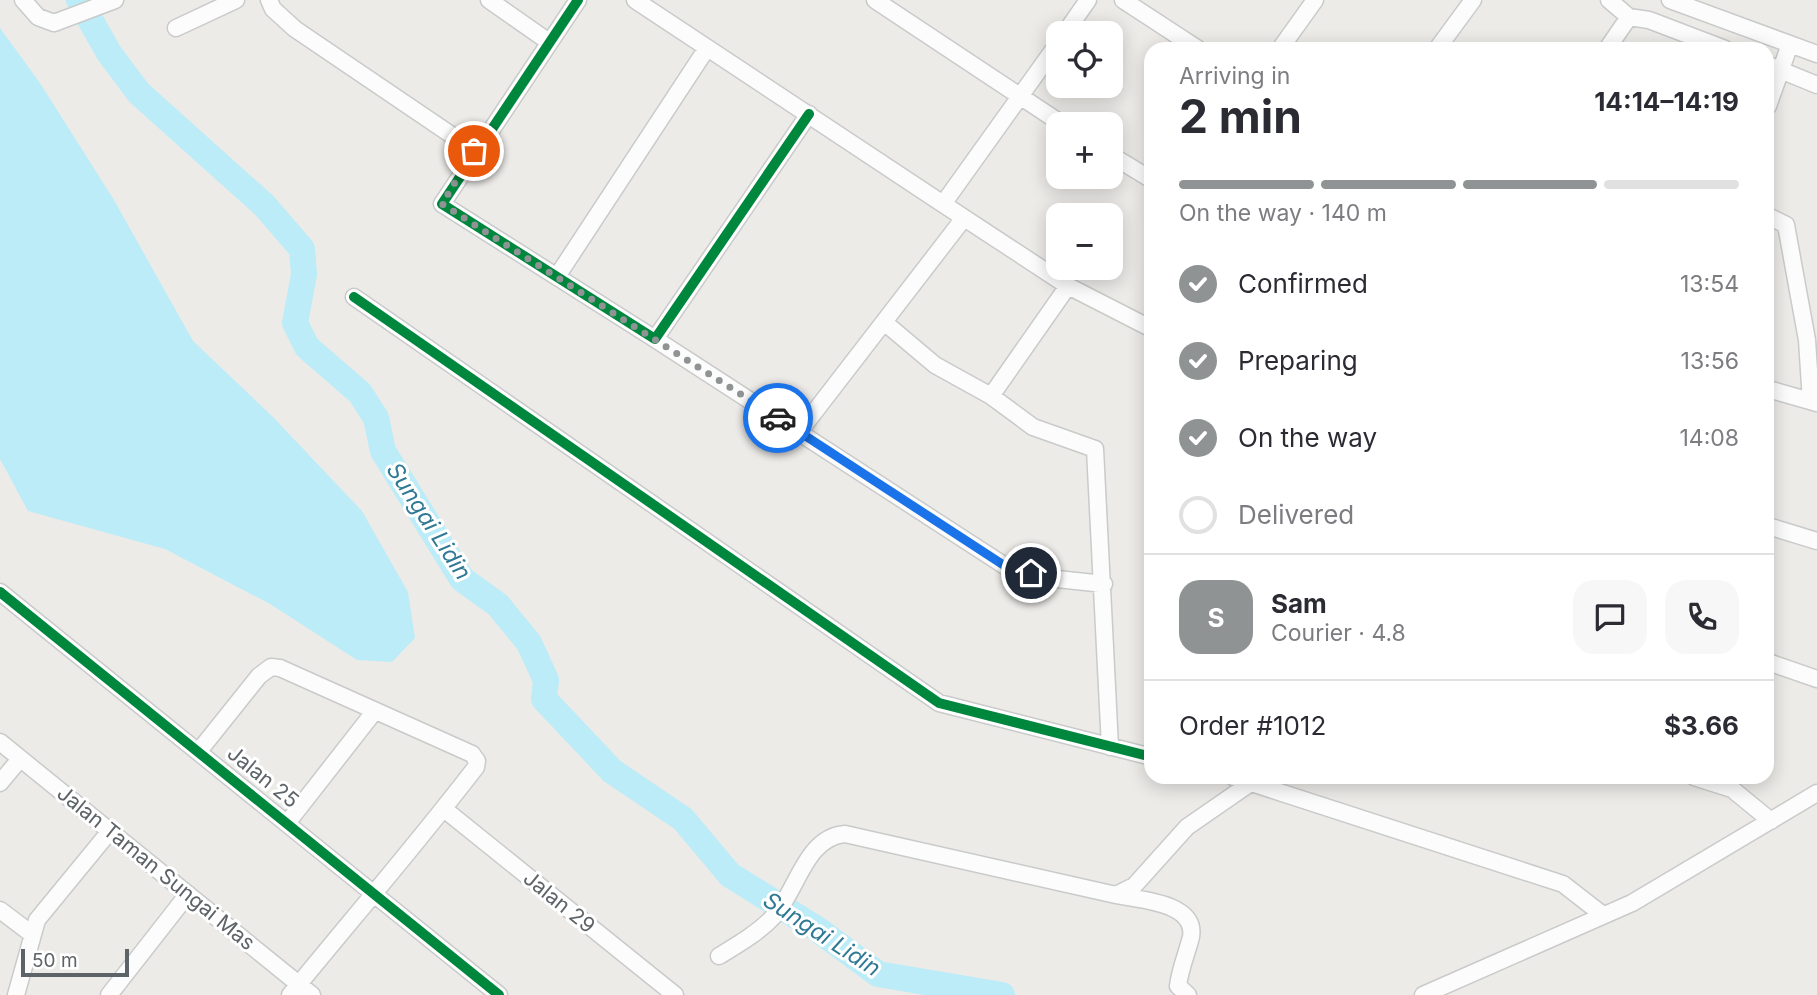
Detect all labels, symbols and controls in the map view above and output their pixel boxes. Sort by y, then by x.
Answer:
map controls [1046,21,1123,280]
button: locate [1046,21,1123,98]
text: Arriving in [1179,62,1290,90]
text: 14:14–14:19 [1594,86,1739,117]
text: 2 min [1179,88,1302,144]
button: + [1046,112,1123,189]
pin [444,121,504,181]
icon: bag [455,132,493,170]
text: On the way · 140 m [1179,199,1387,227]
button: − [1046,203,1123,280]
icon: check [1179,265,1217,303]
text: Confirmed [1238,268,1368,299]
text: 13:54 [1680,270,1739,298]
icon: check [1179,342,1217,380]
text: Preparing [1238,345,1358,376]
text: 13:56 [1681,347,1739,375]
courier [743,383,813,453]
icon: car [759,399,797,437]
icon: check [1179,419,1217,457]
text: On the way [1238,422,1377,453]
text: 14:08 [1679,424,1739,452]
water label: Sungai Lidin [381,457,477,585]
text: Delivered [1238,499,1354,530]
pin [1001,543,1061,603]
icon: home [1012,554,1050,592]
button: chat [1573,580,1647,654]
button: phone [1665,580,1739,654]
text: Sam [1271,588,1327,619]
text: S [1207,602,1225,633]
text: Courier · 4.8 [1271,619,1406,647]
text: Order #1012 [1179,710,1326,741]
text: $3.66 [1664,710,1739,741]
street label: Jalan 25 [223,740,304,813]
street label: Jalan Taman Sungai Mas [52,780,260,955]
street label: Jalan 29 [518,865,600,938]
water label: Sungai Lidin [758,886,886,982]
scale bar [21,946,130,978]
text: 50 m [32,949,78,972]

